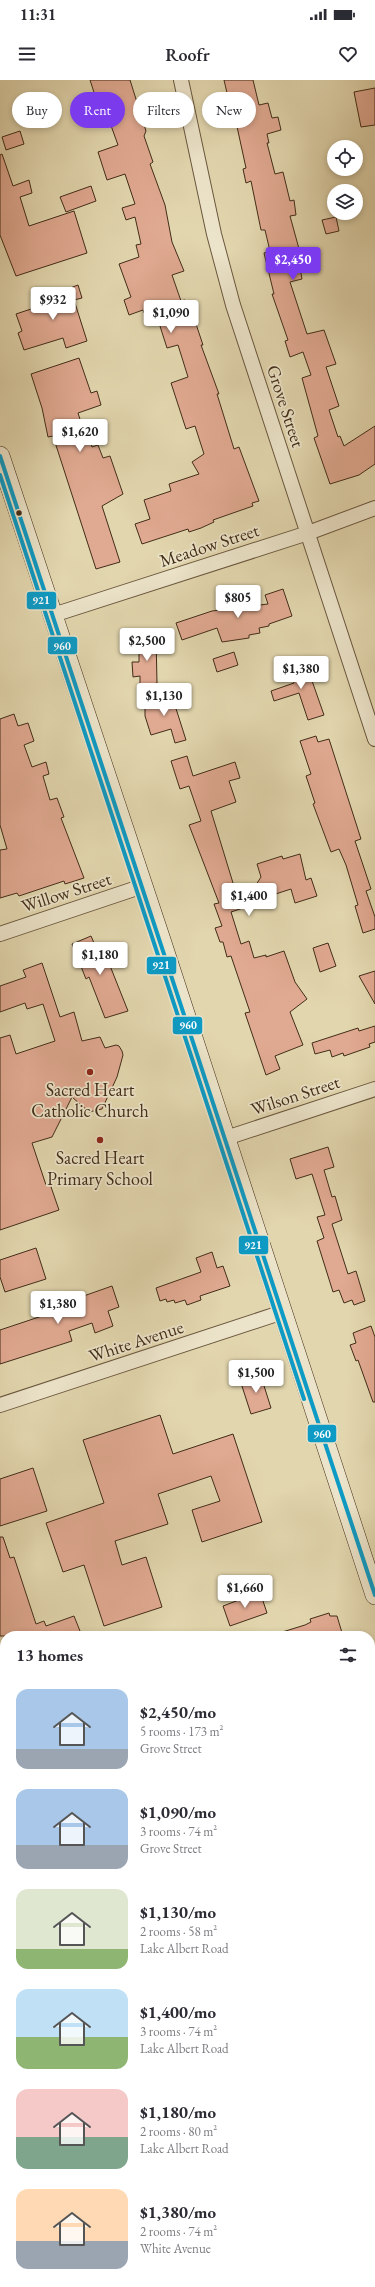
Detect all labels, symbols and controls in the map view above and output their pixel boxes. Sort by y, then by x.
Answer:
text: 11:31 [20,5,56,24]
icon: menu [16,43,38,65]
text: Roofr [165,43,210,66]
icon: heart [337,43,359,65]
chip: Buy [12,92,62,128]
chip: Rent [70,92,125,128]
chip: Filters [133,92,194,128]
chip: New [202,92,256,128]
map controls [327,140,363,220]
button: locate [327,140,363,176]
button: layers [327,184,363,220]
pin: $2,450 [260,247,326,281]
text: $2,450 [275,251,311,268]
pin: $932 [29,287,77,321]
text: $932 [40,291,66,308]
pin: $1,090 [138,300,204,334]
text: $1,090 [153,304,189,321]
street label: Grove Street [262,362,310,450]
pin: $1,620 [47,419,113,453]
text: $1,620 [62,423,98,440]
unlabelled marker [14,508,24,518]
street label: Meadow Street [156,518,262,572]
pin: $805 [214,585,262,619]
text: $805 [225,589,251,606]
line badge: 921 [26,591,57,610]
text: 921 [32,593,50,607]
pin: $2,500 [114,628,180,662]
text: $2,500 [129,632,165,649]
line badge: 960 [47,636,78,655]
text: 960 [53,639,71,653]
pin: $1,380 [268,656,334,690]
text: $1,380 [283,660,319,677]
pin: $1,130 [131,683,197,717]
text: $1,130 [146,687,182,704]
street label: Willow Street [18,867,114,917]
pin: $1,400 [216,883,282,917]
text: $1,400 [231,887,267,904]
pin: $1,180 [67,942,133,976]
text: $1,180 [82,946,118,963]
line badge: 921 [146,956,177,975]
text: 921 [152,958,170,972]
line badge: 960 [172,1016,203,1035]
text: 960 [179,1018,197,1032]
marker: Sacred Heart Catholic Church [85,1067,95,1077]
street label: Wilson Street [248,1070,343,1120]
place label: Sacred Heart Catholic Church [31,1078,149,1122]
marker: Sacred Heart Primary School [95,1135,105,1145]
place label: Sacred Heart Primary School [47,1146,153,1190]
line badge: 921 [238,1235,269,1255]
text: 921 [244,1238,262,1252]
pin: $1,380 [25,1291,91,1325]
text: $1,380 [40,1295,76,1312]
street label: White Avenue [86,1315,186,1367]
pin: $1,500 [223,1360,289,1394]
text: $1,500 [238,1364,274,1381]
line badge: 960 [307,1424,337,1443]
text: 960 [313,1427,331,1441]
pin: $1,660 [212,1575,278,1609]
text: $1,660 [227,1579,263,1596]
text: 13 homes [16,1644,83,1666]
icon: filters [337,1644,359,1666]
text: $2,450/mo [140,1701,216,1723]
icon: home [48,1705,96,1753]
text: 5 rooms · 173 m² [140,1723,224,1740]
text: Grove Street [140,1740,202,1757]
text: $1,090/mo [140,1801,216,1823]
icon: home [48,1805,96,1853]
text: 3 rooms · 74 m² [140,1823,217,1840]
text: Grove Street [140,1840,202,1857]
text: $1,130/mo [140,1901,216,1923]
icon: home [48,1905,96,1953]
text: 2 rooms · 58 m² [140,1923,217,1940]
text: Lake Albert Road [140,1940,229,1957]
text: $1,400/mo [140,2001,216,2023]
icon: home [48,2005,96,2053]
text: 3 rooms · 74 m² [140,2023,217,2040]
text: Lake Albert Road [140,2040,229,2057]
text: $1,180/mo [140,2101,216,2123]
icon: home [48,2105,96,2153]
text: 2 rooms · 80 m² [140,2123,217,2140]
text: Lake Albert Road [140,2140,229,2157]
text: $1,380/mo [140,2201,216,2223]
icon: home [48,2205,96,2253]
text: 2 rooms · 74 m² [140,2223,217,2240]
text: White Avenue [140,2240,211,2257]

